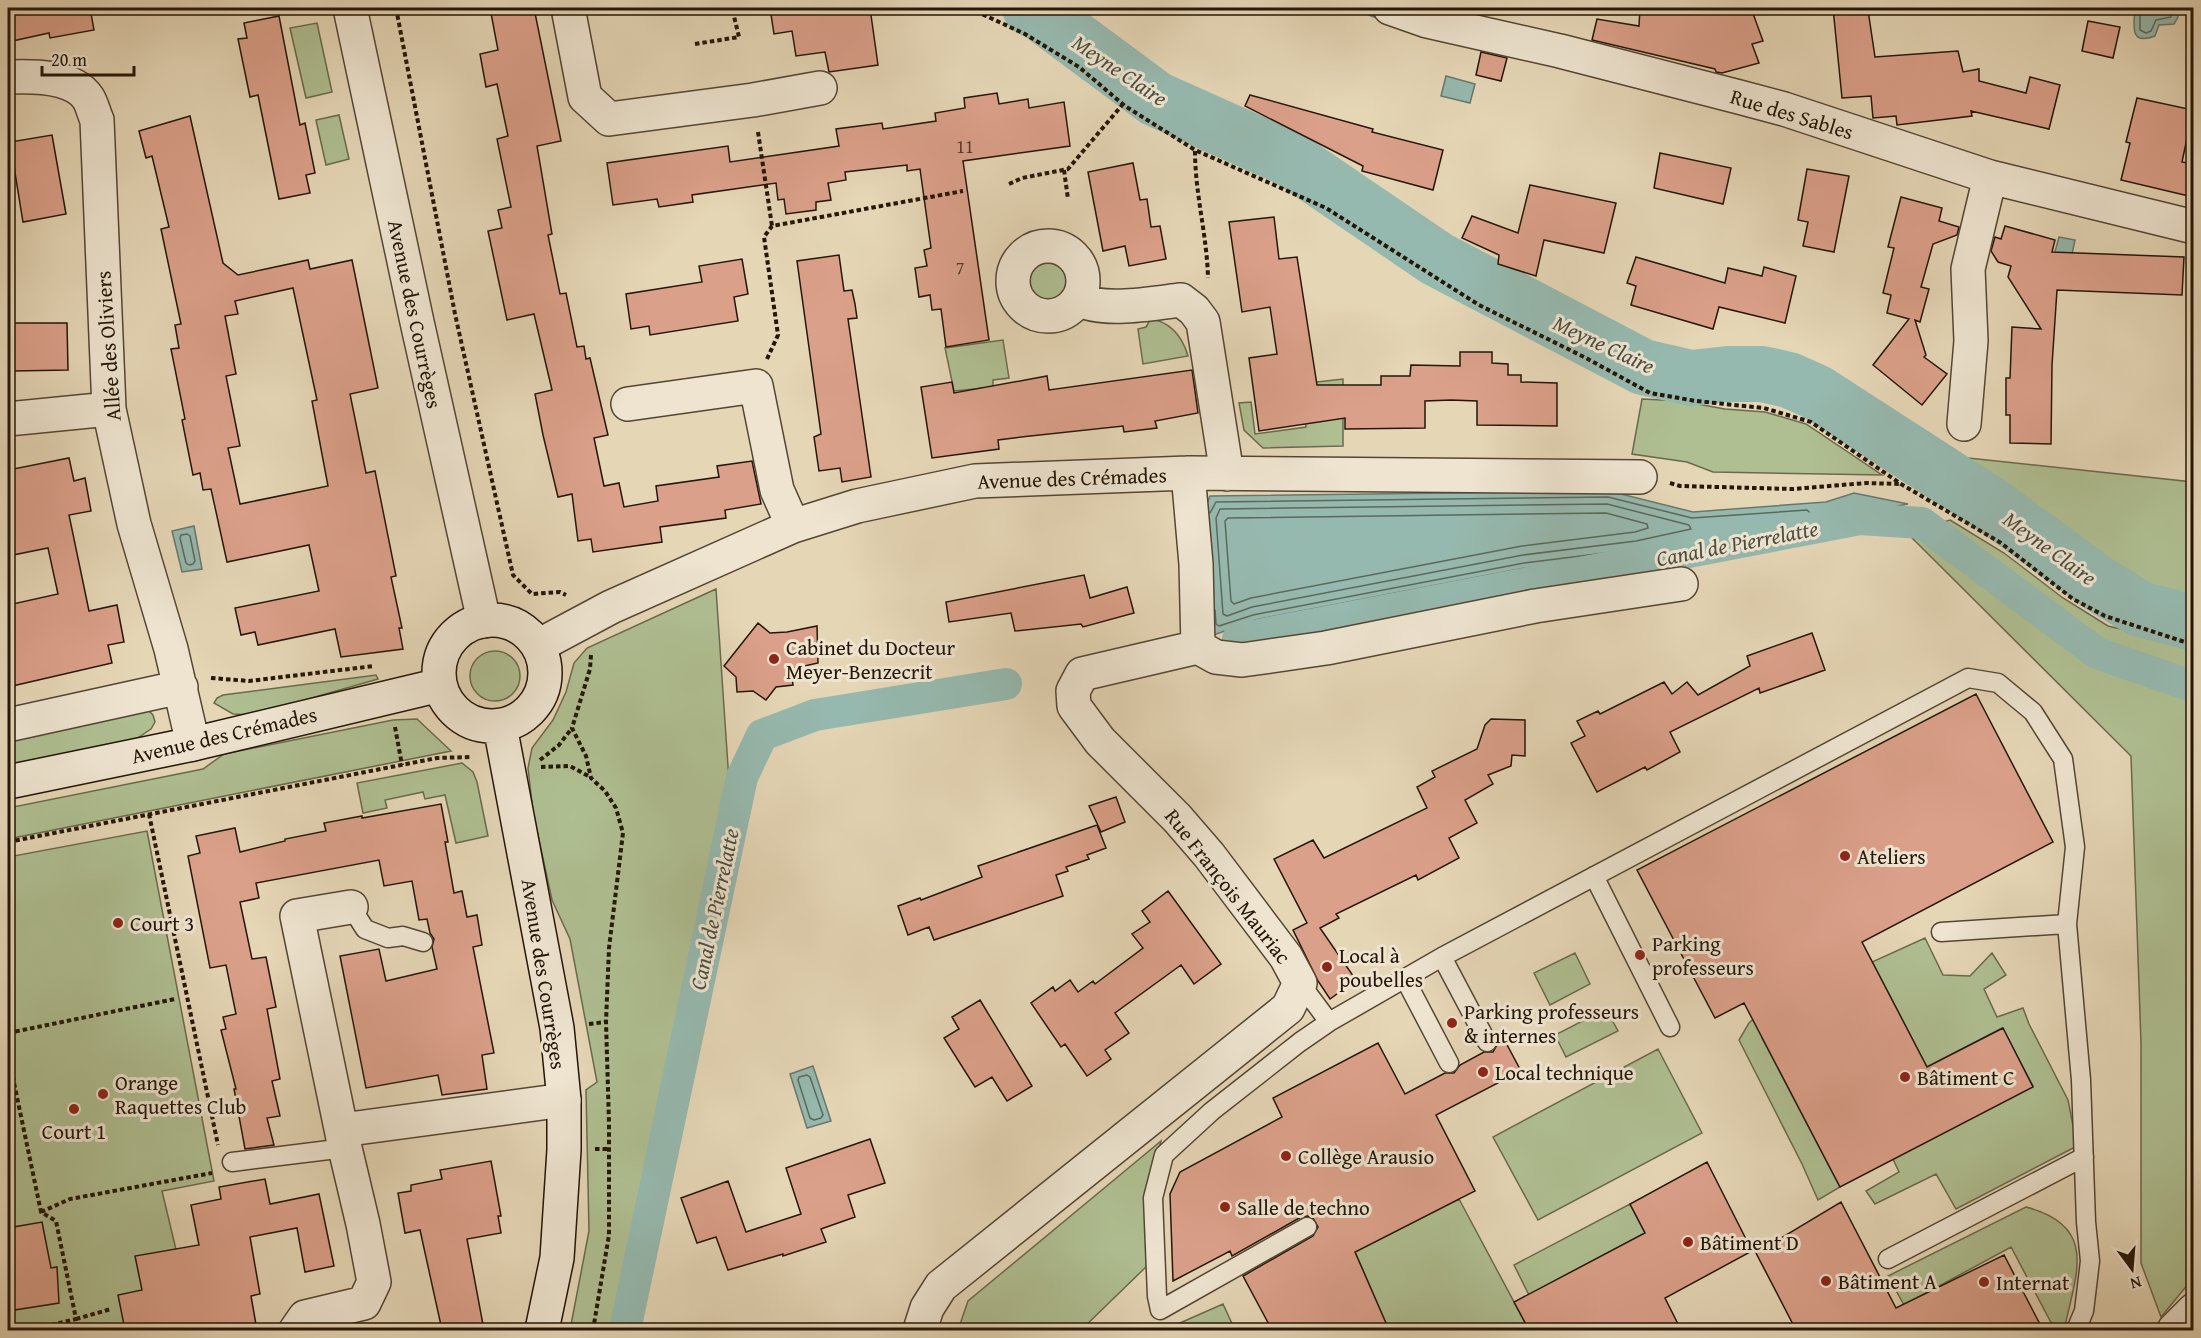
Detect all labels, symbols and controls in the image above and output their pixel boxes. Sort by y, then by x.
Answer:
water label: Meyne Claire [1066,26,1174,114]
scale bar [42,39,134,77]
text: 20 m [51,46,87,73]
street label: Rue des Sables [1727,81,1857,147]
house number: 11 [956,133,974,160]
street label: Avenue des Courrèges [380,217,450,411]
house number: 7 [956,254,964,281]
street label: Allée des Oliviers [87,270,129,422]
water label: Meyne Claire [1548,307,1660,381]
street label: Avenue des Crémades [977,459,1167,497]
water label: Meyne Claire [1997,503,2103,593]
water label: Canal de Pierrelatte [1653,512,1821,574]
place label: Cabinet du Docteur Meyer-Benzecrit [786,632,955,687]
marker: Cabinet du Docteur Meyer-Benzecrit [767,652,781,666]
street label: Avenue des Crémades [128,699,320,771]
street label: Rue François Mauriac [1157,802,1299,970]
water label: Canal de Pierrelatte [681,825,747,993]
place label: Ateliers [1857,841,1926,872]
marker: Ateliers [1838,849,1852,863]
street label: Avenue des Courrèges [514,877,574,1071]
place label: Court 3 [130,908,194,939]
marker: Court 3 [111,916,125,930]
place label: Parking professeurs [1652,928,1754,983]
place label: Local à poubelles [1339,940,1423,995]
marker: Parking professeurs [1633,948,1647,962]
marker: Local à poubelles [1320,960,1334,974]
place label: Parking professeurs & internes [1464,996,1639,1051]
marker: Parking professeurs & internes [1445,1016,1459,1030]
place label: Local technique [1495,1057,1634,1088]
place label: Bâtiment C [1917,1062,2014,1093]
marker: Local technique [1476,1065,1490,1079]
place label: Orange Raquettes Club [115,1067,246,1122]
marker: Bâtiment C [1898,1070,1912,1084]
marker: Orange Raquettes Club [96,1087,110,1101]
marker: Court 1 [67,1102,81,1116]
place label: Court 1 [42,1116,106,1147]
place label: Collège Arausio [1298,1141,1434,1172]
marker: Collège Arausio [1279,1149,1293,1163]
place label: Salle de techno [1237,1192,1370,1223]
marker: Salle de techno [1218,1200,1232,1214]
place label: Bâtiment D [1700,1227,1799,1258]
marker: Bâtiment D [1681,1235,1695,1249]
north arrow [2102,1239,2162,1299]
place label: Bâtiment A [1838,1266,1937,1297]
place label: Internat [1996,1267,2070,1298]
text: N [2127,1270,2145,1297]
marker: Bâtiment A [1819,1274,1833,1288]
marker: Internat [1977,1275,1991,1289]

